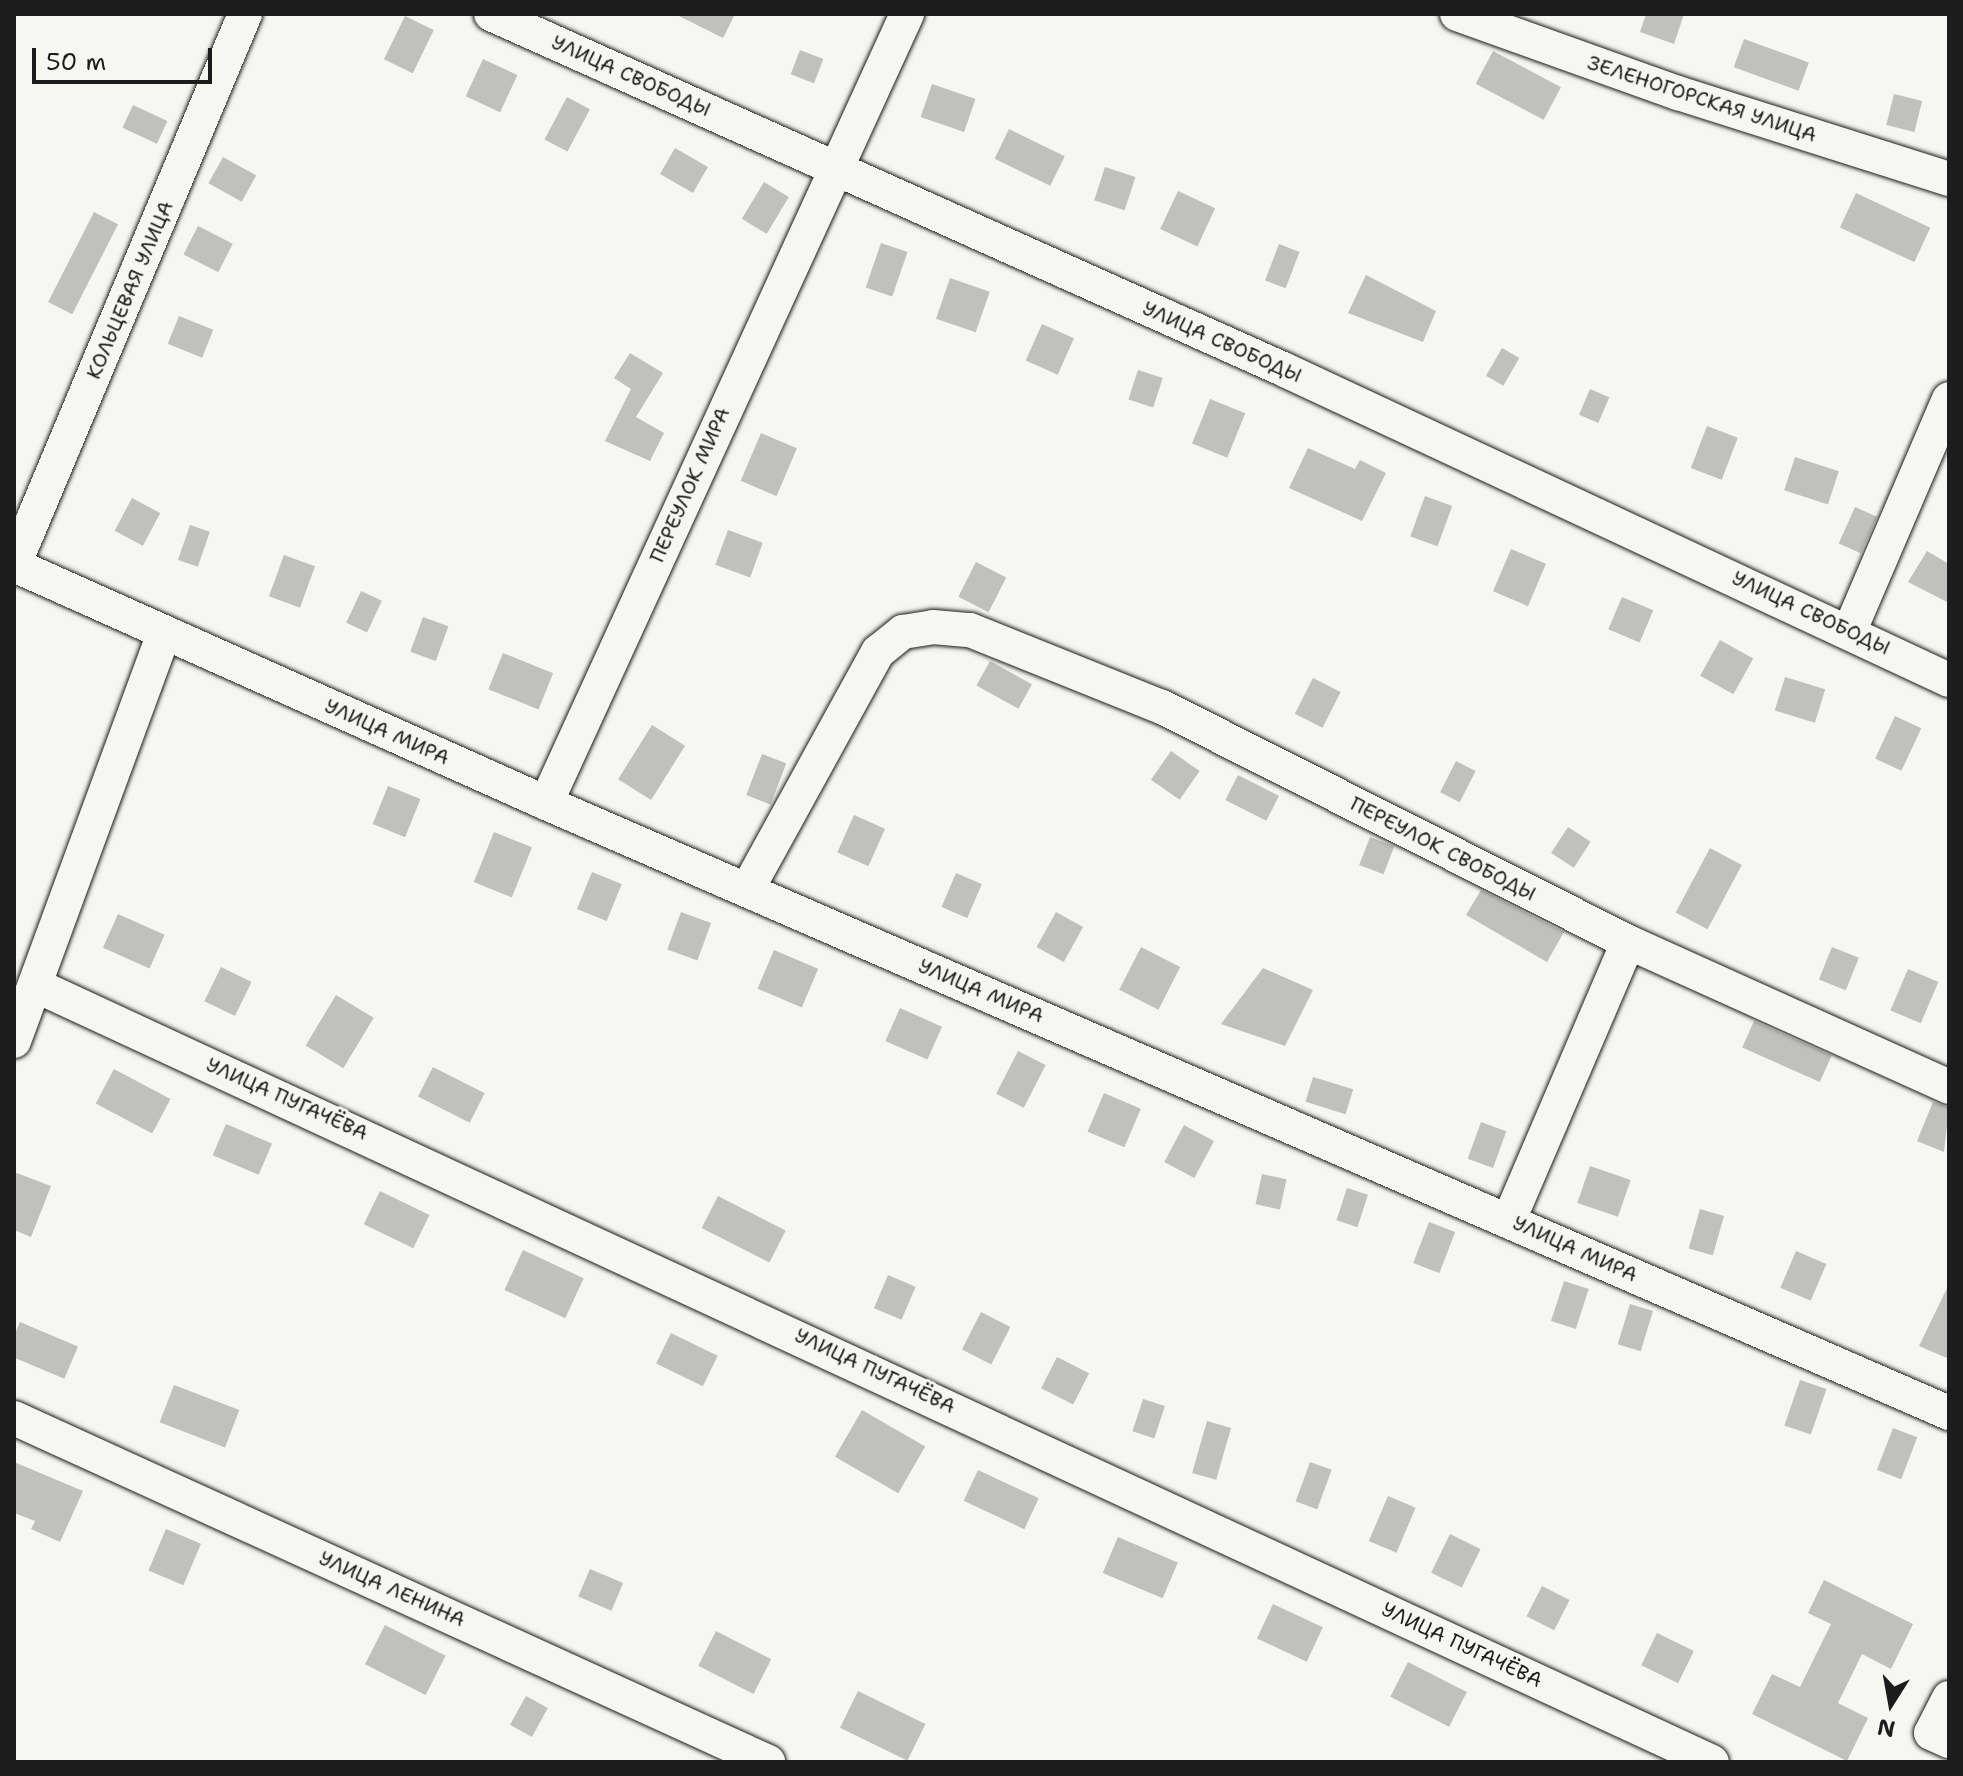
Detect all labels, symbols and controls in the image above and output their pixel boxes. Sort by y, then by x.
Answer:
street label: УЛИЦА СВОБОДЫ [548,30,714,122]
scale bar [36,32,216,82]
text: 50 m [46,46,106,78]
street label: ЗЕЛЕНОГОРСКАЯ УЛИЦА [1585,51,1819,147]
street label: КОЛЬЦЕВАЯ УЛИЦА [82,197,178,383]
street label: УЛИЦА СВОБОДЫ [1139,296,1305,388]
street label: ПЕРЕУЛОК МИРА [645,404,735,566]
street label: УЛИЦА СВОБОДЫ [1728,566,1894,660]
street label: УЛИЦА МИРА [321,694,453,770]
street label: ПЕРЕУЛОК СВОБОДЫ [1346,792,1540,906]
street label: УЛИЦА МИРА [915,954,1047,1028]
street label: УЛИЦА ПУГАЧЁВА [203,1053,371,1145]
street label: УЛИЦА МИРА [1509,1211,1641,1287]
street label: УЛИЦА ПУГАЧЁВА [791,1323,959,1419]
street label: УЛИЦА ЛЕНИНА [315,1546,469,1632]
street label: УЛИЦА ПУГАЧЁВА [1378,1597,1546,1693]
north arrow [1851,1664,1931,1744]
text: N [1875,1712,1898,1744]

